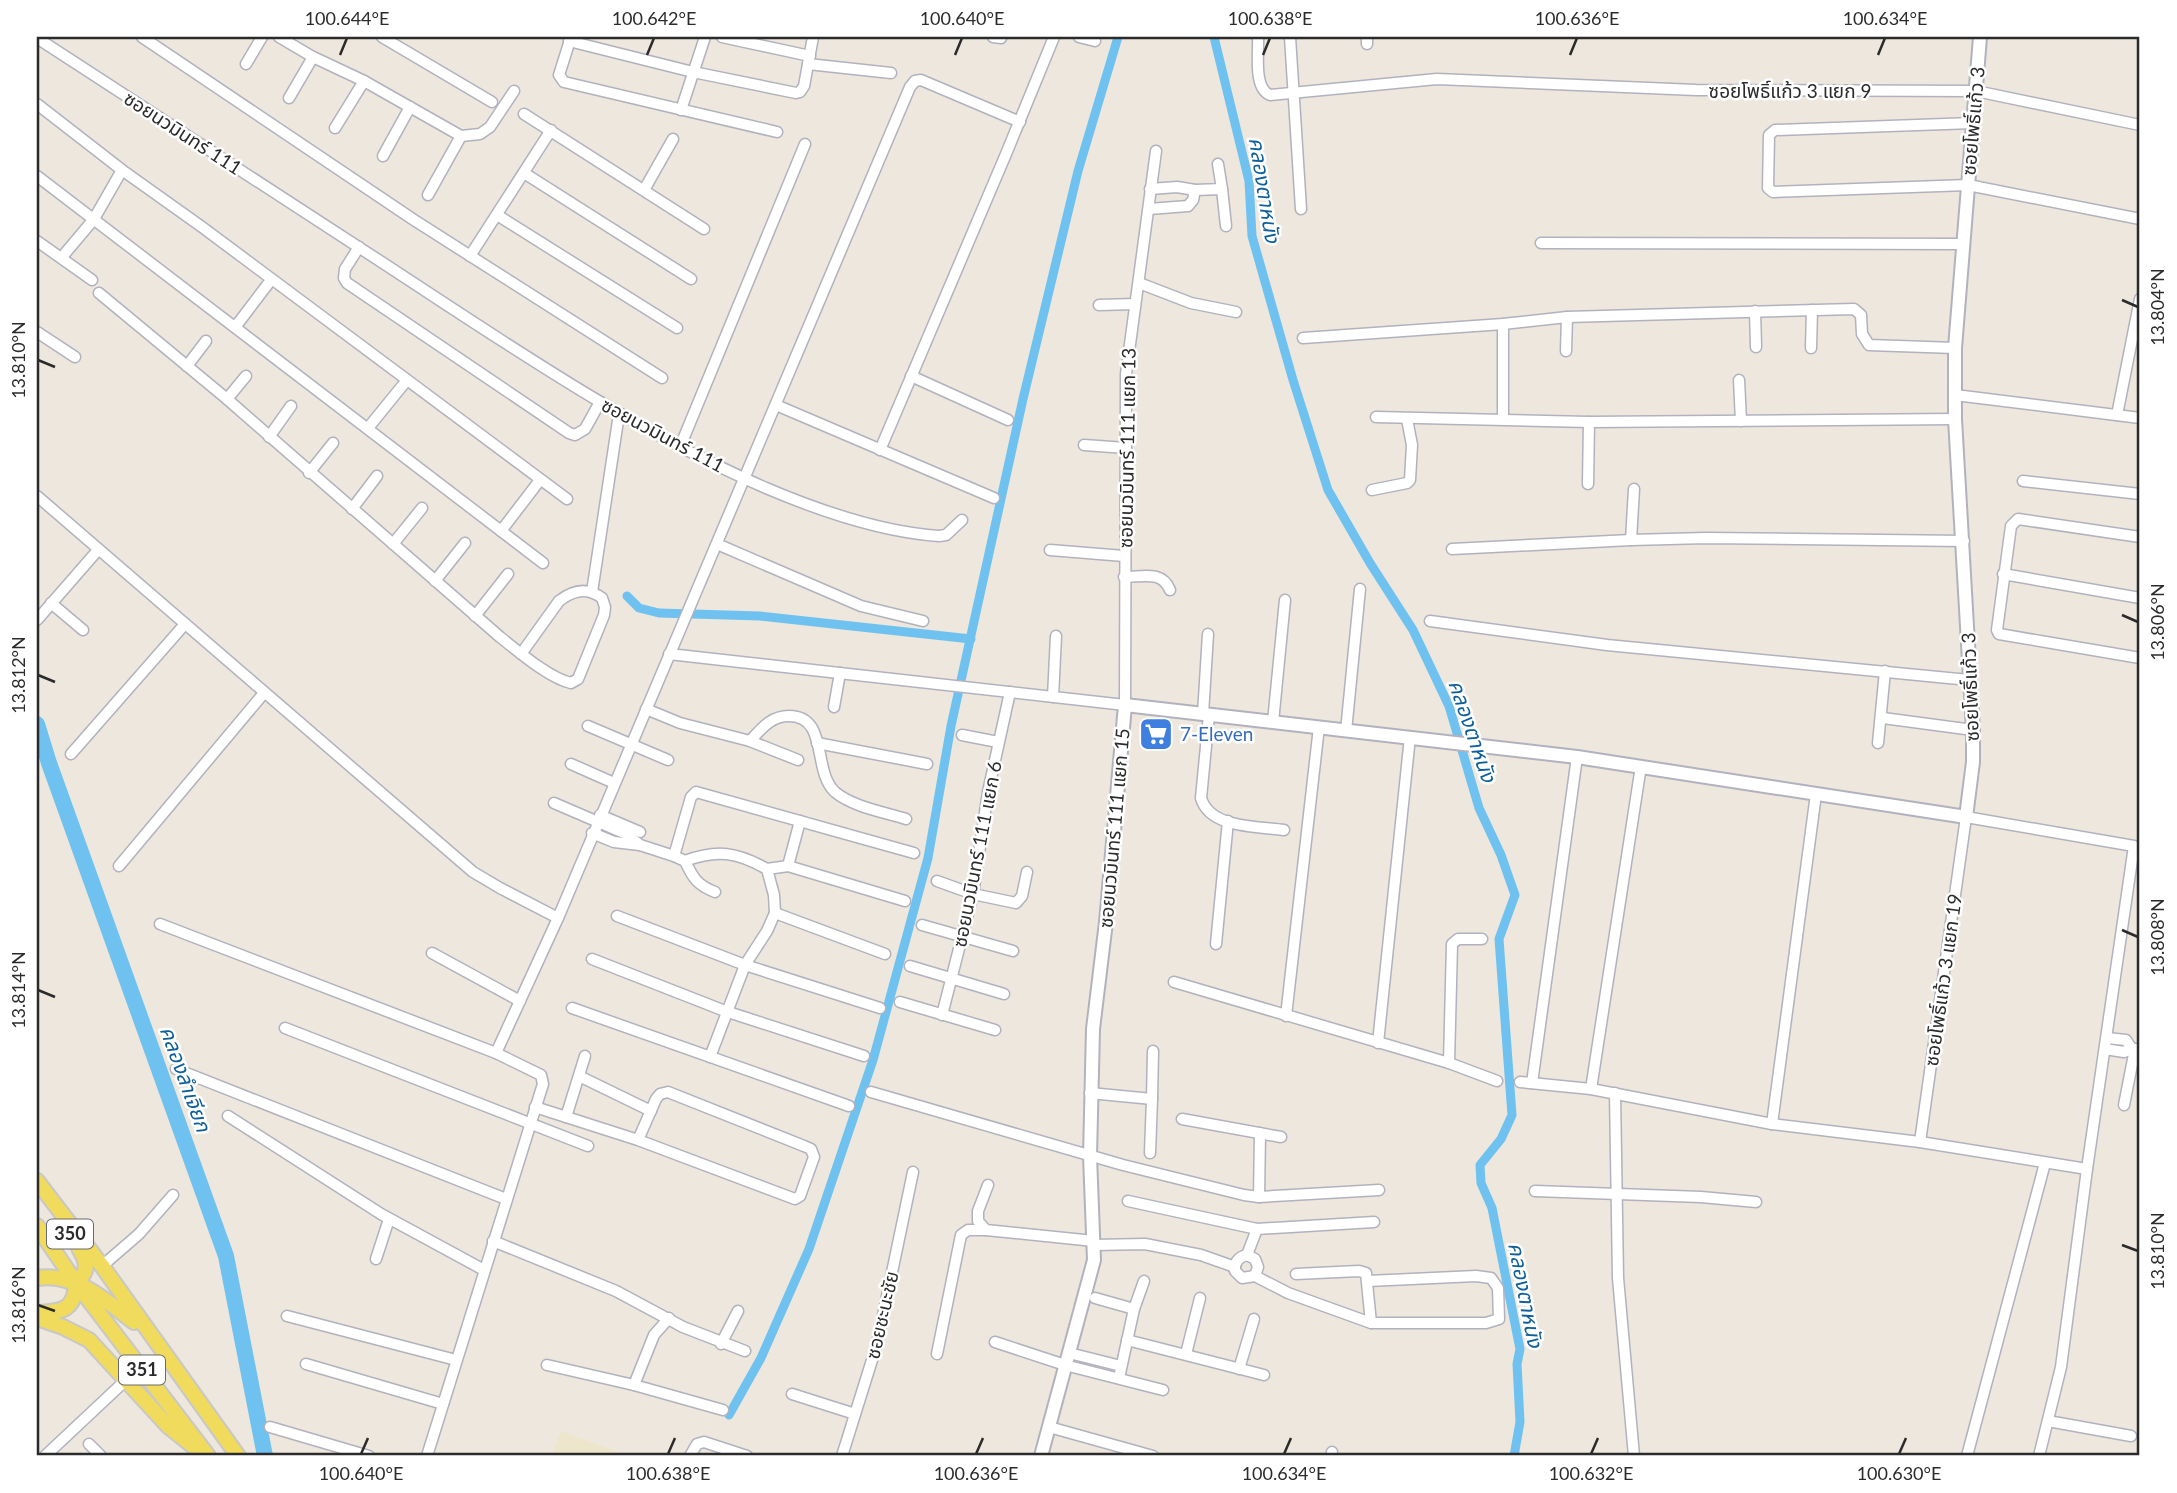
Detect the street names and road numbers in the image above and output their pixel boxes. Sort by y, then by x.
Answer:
street label: ซอยโพธิ์แก้ว 3 [1956,66,1989,176]
street label: ซอยโพธิ์แก้ว 3 แยก 9 [1709,79,1871,102]
street label: ซอยนวมินทร์ 111 [120,86,246,179]
street label: ซอยนวมินทร์ 111 แยก 13 [1113,348,1140,548]
street label: ซอยนวมินทร์ 111 [598,393,729,477]
street label: ซอยโพธิ์แก้ว 3 [1956,632,1983,742]
street label: ซอยนวมินทร์ 111 แยก 15 [1093,727,1134,929]
street label: ซอยนวมินทร์ 111 แยก 6 [947,759,1006,949]
street label: ซอยโพธิ์แก้ว 3 แยก 19 [1919,892,1966,1068]
road number: 350 [47,1219,93,1248]
street label: ซอยชะนะชัย [860,1269,903,1361]
road number: 351 [119,1356,165,1385]

